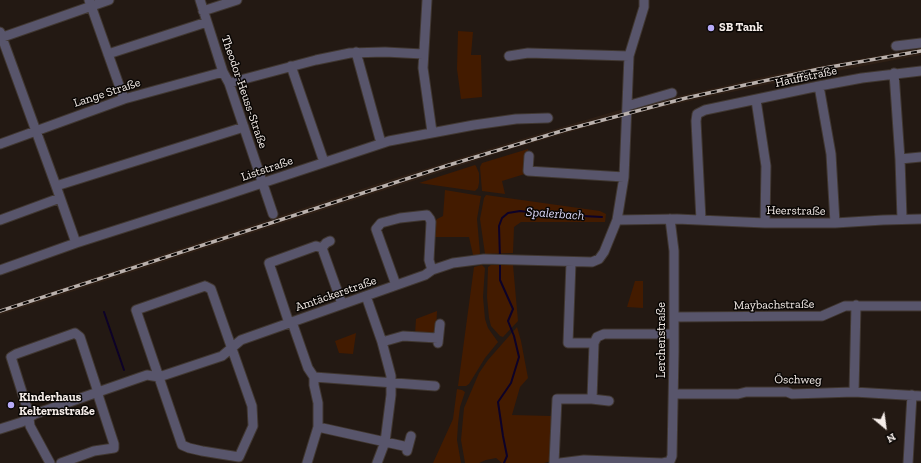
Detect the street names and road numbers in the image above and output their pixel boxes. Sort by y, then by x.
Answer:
street label: Theodor-Heuss-Straße [218,34,270,150]
street label: Hauffstraße [774,63,838,91]
street label: Lange Straße [72,75,142,111]
street label: Liststraße [239,153,295,185]
street label: Heerstraße [766,203,826,219]
street label: Amtäckerstraße [294,273,378,315]
street label: Maybachstraße [734,297,814,313]
street label: Lerchenstraße [655,302,669,378]
street label: Öschweg [774,372,822,388]

